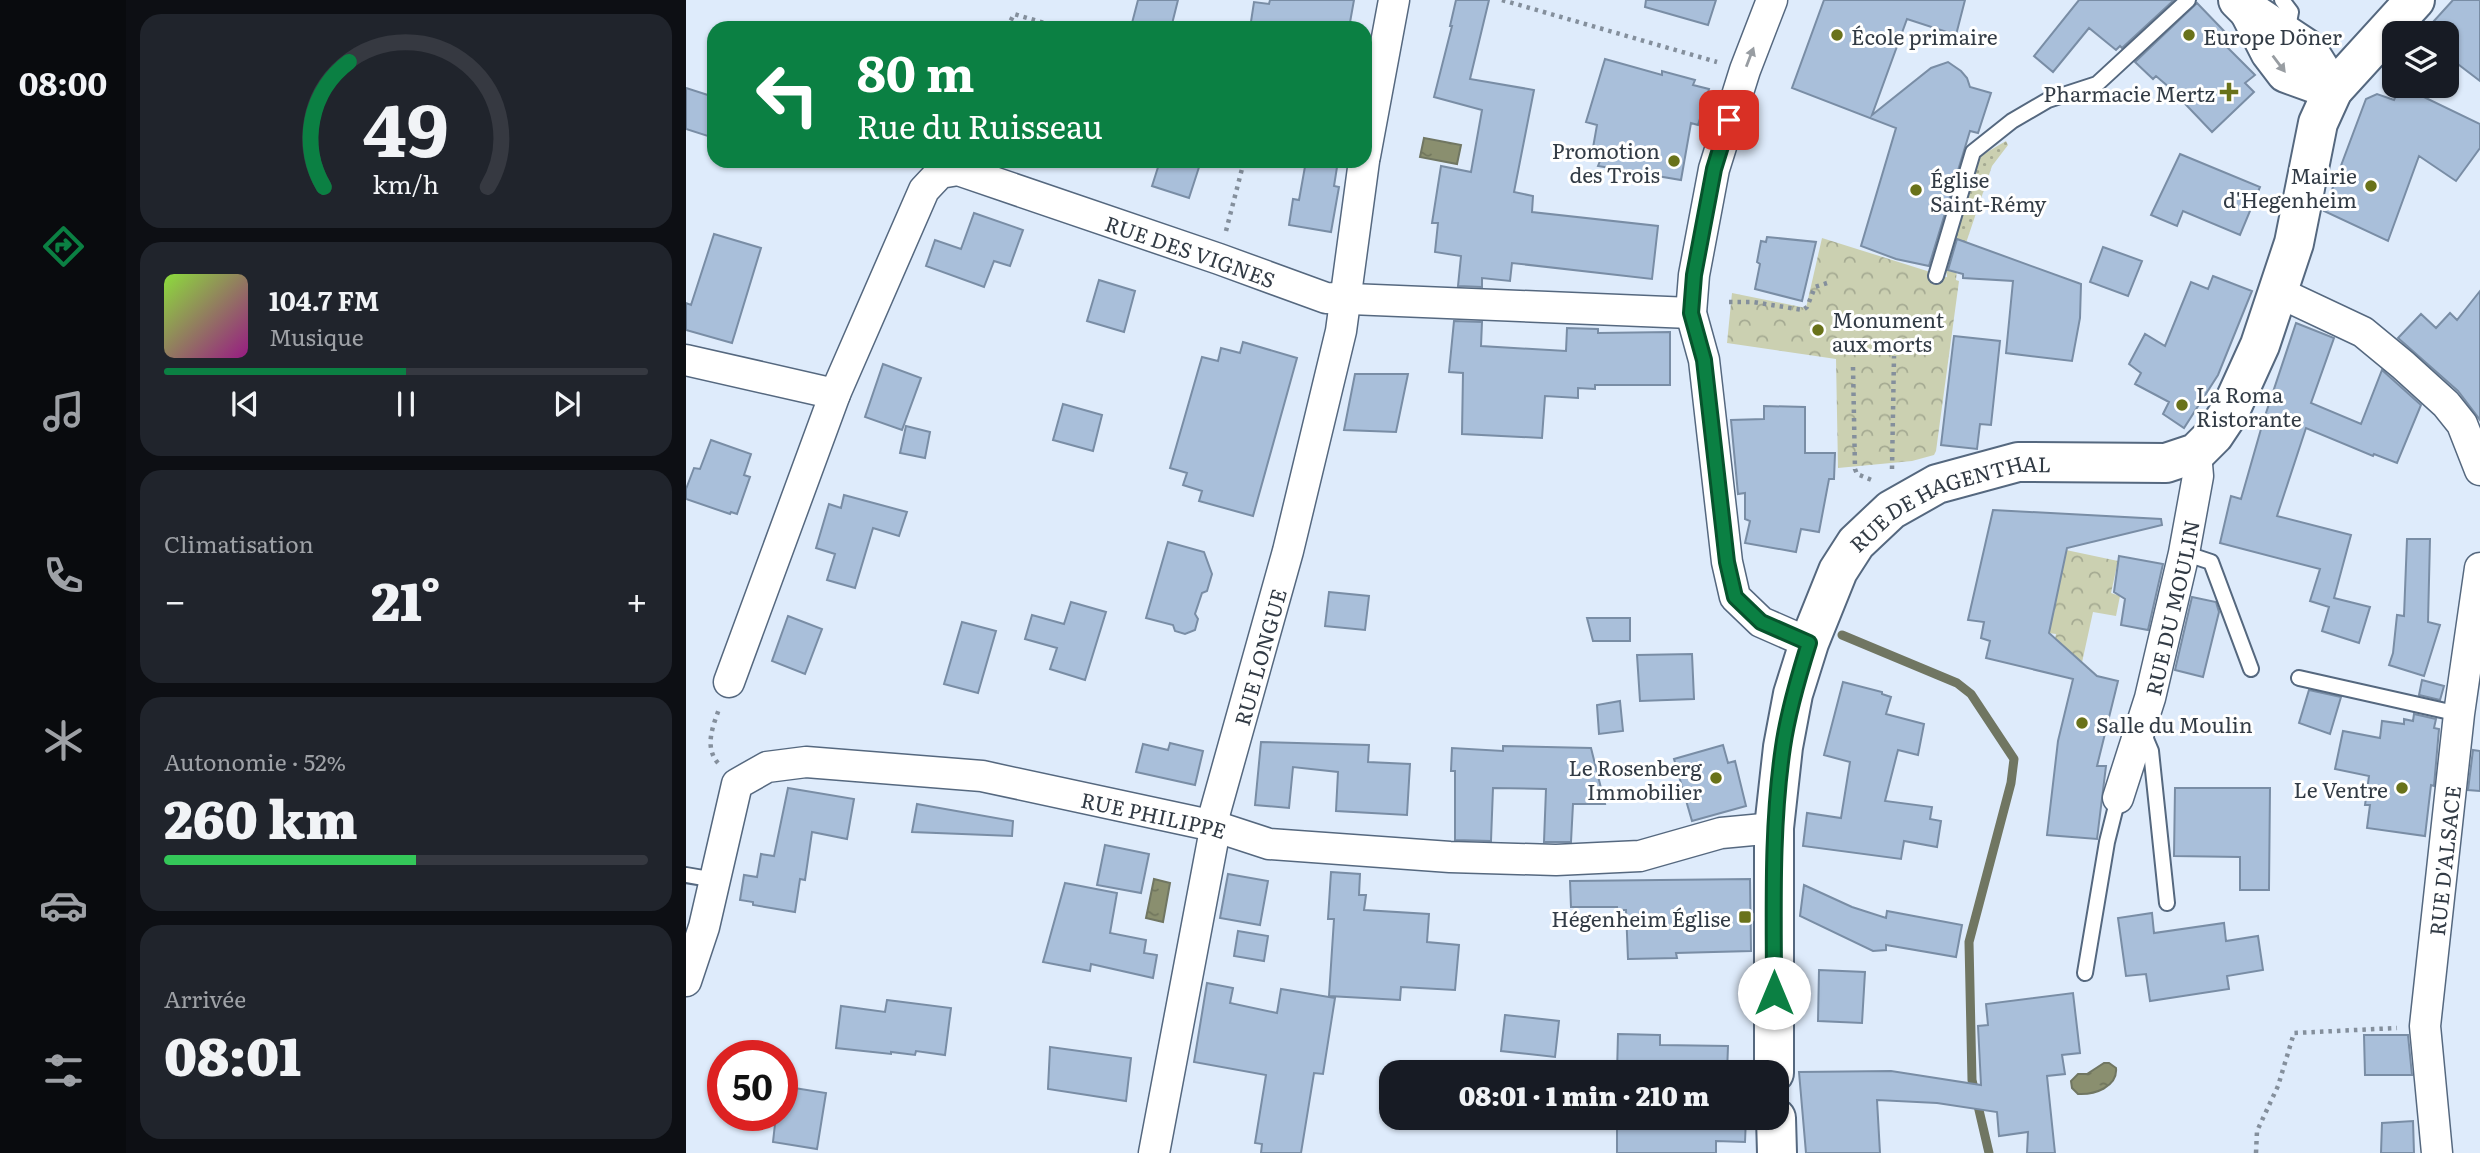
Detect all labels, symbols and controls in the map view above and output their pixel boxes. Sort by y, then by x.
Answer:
place label: École primaire [1851,20,1998,51]
place label: Europe Döner [2203,20,2342,51]
map controls [2382,21,2459,98]
button: layers [2382,21,2459,98]
marker: École primaire [1829,27,1845,43]
marker: Europe Döner [2181,27,2197,43]
text: 80 m [857,34,975,107]
one-way arrow [1745,46,1756,67]
icon: left [742,49,833,140]
one-way arrow [2272,55,2286,73]
text: 08:00 [19,58,107,106]
text: 49 [363,71,449,179]
place label: Pharmacie Mertz [2043,77,2215,108]
marker: Pharmacie Mertz [2221,84,2237,100]
pin [1699,90,1759,150]
text: Rue du Ruisseau [857,101,1103,149]
icon: arrive [1710,101,1748,139]
place label: Promotion des Trois [1552,134,1660,189]
marker: Promotion des Trois [1666,153,1682,169]
place label: Mairie d'Hegenheim [2223,159,2357,214]
place label: Église Saint-Rémy [1930,163,2047,218]
text: km/h [373,165,439,202]
marker: Mairie d'Hegenheim [2363,178,2379,194]
marker: Église Saint-Rémy [1908,182,1924,198]
street label: RUE DES VIGNES [1101,206,1280,294]
icon: directions [39,222,88,271]
text: 104.7 FM [269,280,380,319]
place label: Monument aux morts [1832,303,1945,358]
text: Musique [269,319,364,353]
marker: Monument aux morts [1810,322,1826,338]
place label: La Roma Ristorante [2196,378,2302,433]
icon: previous [226,385,264,423]
icon: pause [387,385,425,423]
icon: next [548,385,586,423]
icon: music [39,387,88,436]
marker: La Roma Ristorante [2174,397,2190,413]
street label: RUE DE HAGENTHAL [1841,446,2051,558]
street label: RUE DU MOULIN [2136,517,2205,698]
text: Climatisation [164,526,314,560]
icon: phone [39,551,88,600]
text: 21° [371,560,441,637]
text: − [164,570,186,627]
text: + [626,570,648,627]
street label: RUE LONGUE [1225,584,1292,729]
place label: Salle du Moulin [2096,708,2253,739]
marker: Salle du Moulin [2074,715,2090,731]
icon: climate [39,716,88,765]
text: Autonomie · 52% [164,744,346,778]
place label: Le Rosenberg Immobilier [1568,751,1702,806]
marker: Le Rosenberg Immobilier [1708,770,1724,786]
place label: Le Ventre [2293,773,2388,804]
text: 260 km [164,778,358,855]
marker: Le Ventre [2394,780,2410,796]
street label: RUE PHILIPPE [1078,782,1231,845]
street label: RUE D'ALSACE [2419,784,2467,937]
icon: car [39,881,88,930]
place label: Hégenheim Église [1551,902,1731,933]
marker: Hégenheim Église [1737,909,1753,925]
position arrow [1737,956,1811,1030]
text: Arrivée [164,981,246,1015]
text: 08:01 [164,1015,301,1092]
speed limit sign: 50 [707,1040,798,1131]
icon: filters [39,1046,88,1095]
text: 08:01 · 1 min · 210 m [1459,1075,1709,1114]

